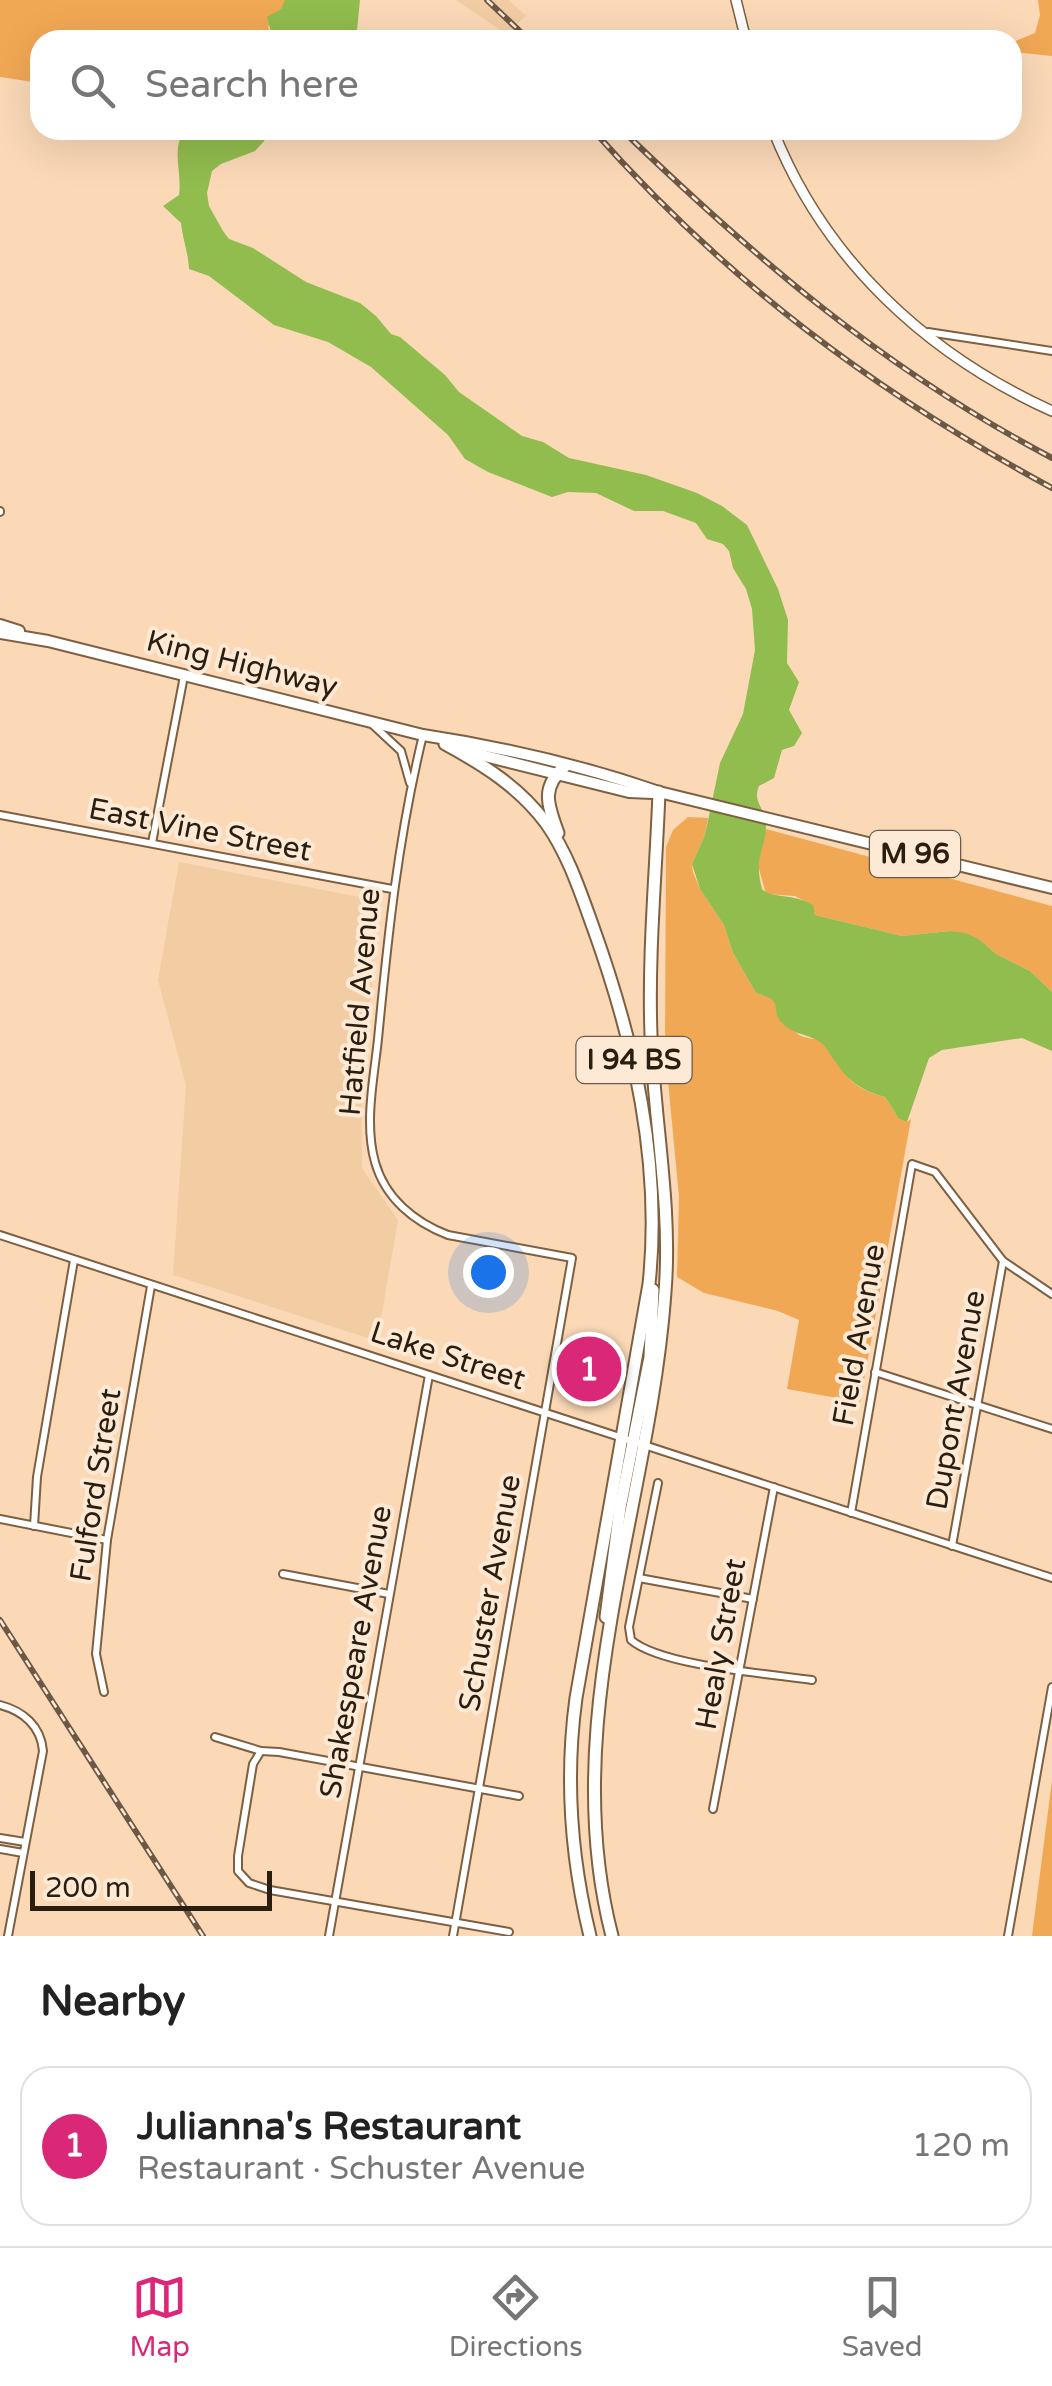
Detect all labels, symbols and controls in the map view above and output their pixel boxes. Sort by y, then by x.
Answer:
search box [30,30,1022,140]
icon: search [65,58,120,113]
text: Search here [145,62,359,108]
street label: King Highway [143,622,341,706]
street label: East Vine Street [85,790,315,870]
road number: M 96 [870,831,960,877]
street label: Hatfield Avenue [332,887,388,1117]
road number: I 94 BS [576,1037,692,1083]
street label: Field Avenue [825,1241,893,1429]
your location [463,1247,514,1298]
street label: Dupont Avenue [918,1287,994,1513]
street label: Lake Street [366,1314,530,1398]
pin: 1 [556,1332,622,1406]
street label: Fulford Street [62,1386,130,1584]
street label: Schuster Avenue [451,1472,529,1714]
street label: Shakespeare Avenue [312,1503,400,1801]
street label: Healy Street [688,1556,754,1732]
scale bar [30,1866,272,1910]
text: 200 m [45,1871,131,1905]
text: Nearby [40,1976,185,2027]
text: Julianna's Restaurant [137,2104,521,2150]
text: 1 [64,2127,85,2165]
text: 120 m [912,2127,1010,2165]
text: Restaurant · Schuster Avenue [137,2150,585,2188]
tab: Map [129,2270,190,2364]
tab: Directions [449,2270,583,2364]
tab: Saved [842,2270,923,2364]

